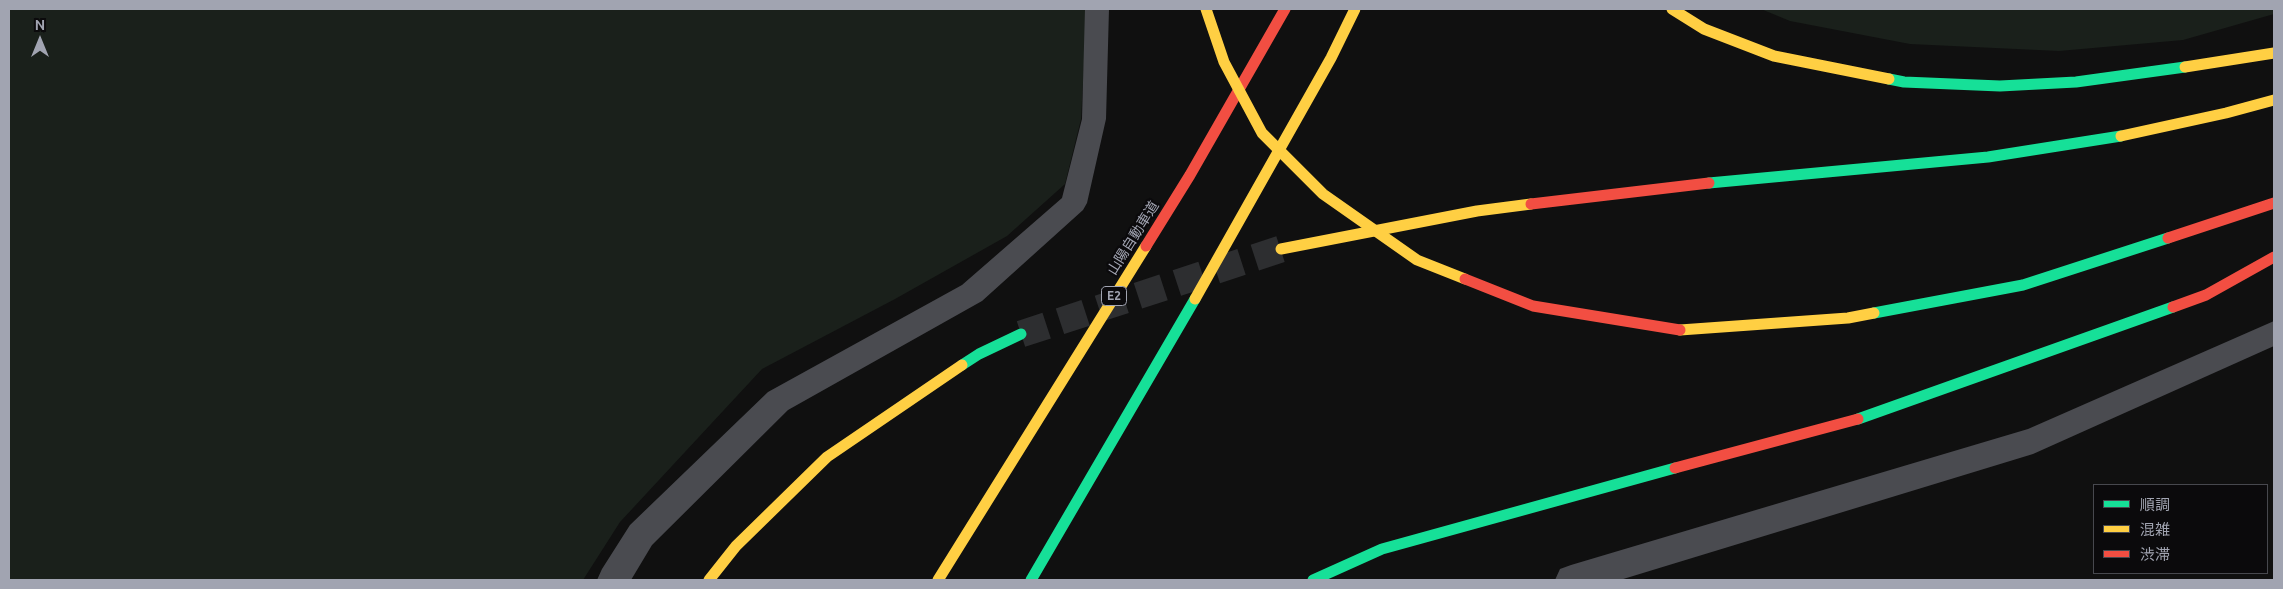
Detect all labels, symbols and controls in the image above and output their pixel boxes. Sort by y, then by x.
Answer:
north arrow [15,15,65,65]
text: N [35,17,45,33]
street label: 山陽自動車道 [1104,198,1162,278]
road number: E2 [1102,286,1126,306]
legend [2093,484,2268,574]
text: 順調 [2140,496,2170,513]
text: 混雑 [2140,521,2170,538]
text: 渋滞 [2140,546,2170,563]

